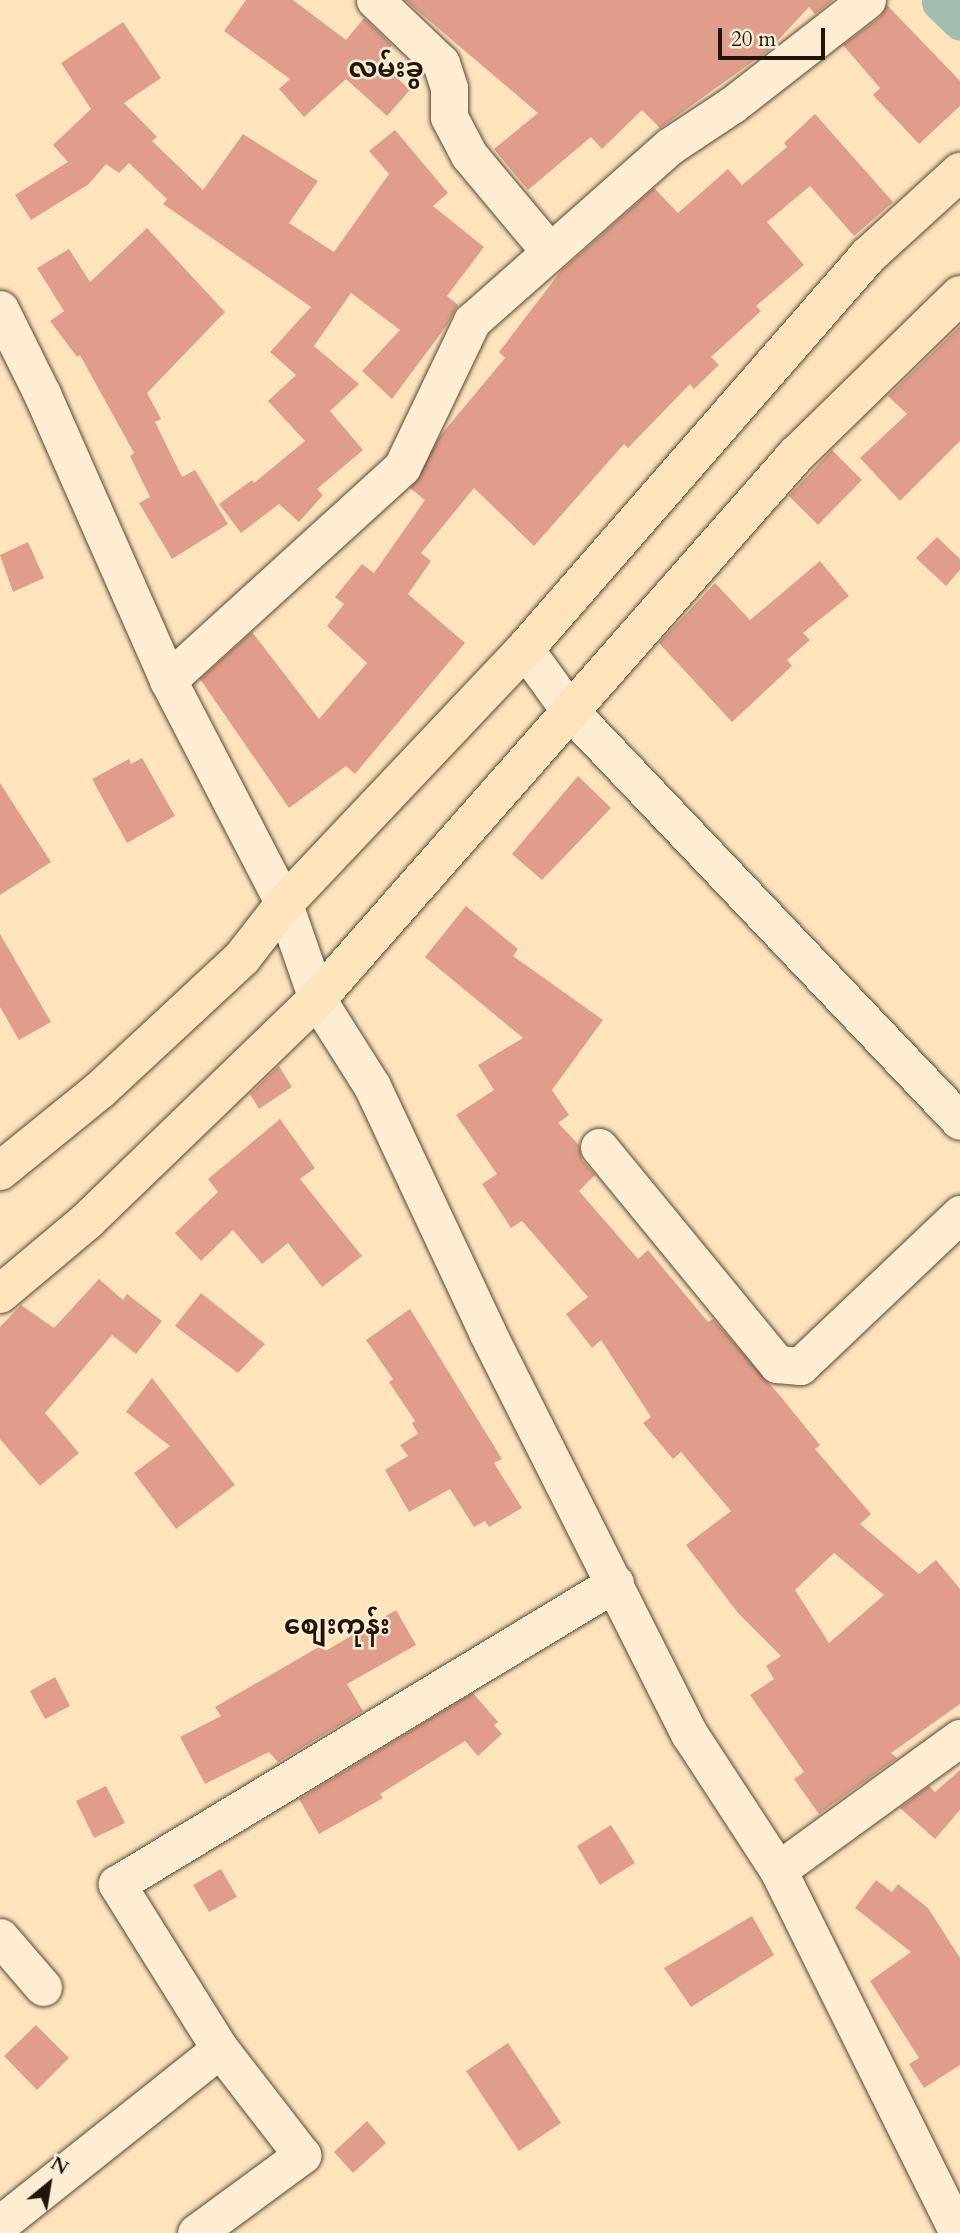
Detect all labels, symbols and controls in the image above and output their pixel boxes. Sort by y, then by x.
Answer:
scale bar [722,14,829,58]
text: 20 m [731,25,776,54]
district label: လမ်းခွ [348,53,424,85]
district label: စျေးကုန်း [284,1610,390,1642]
north arrow [14,2149,84,2219]
text: N [46,2150,73,2181]

